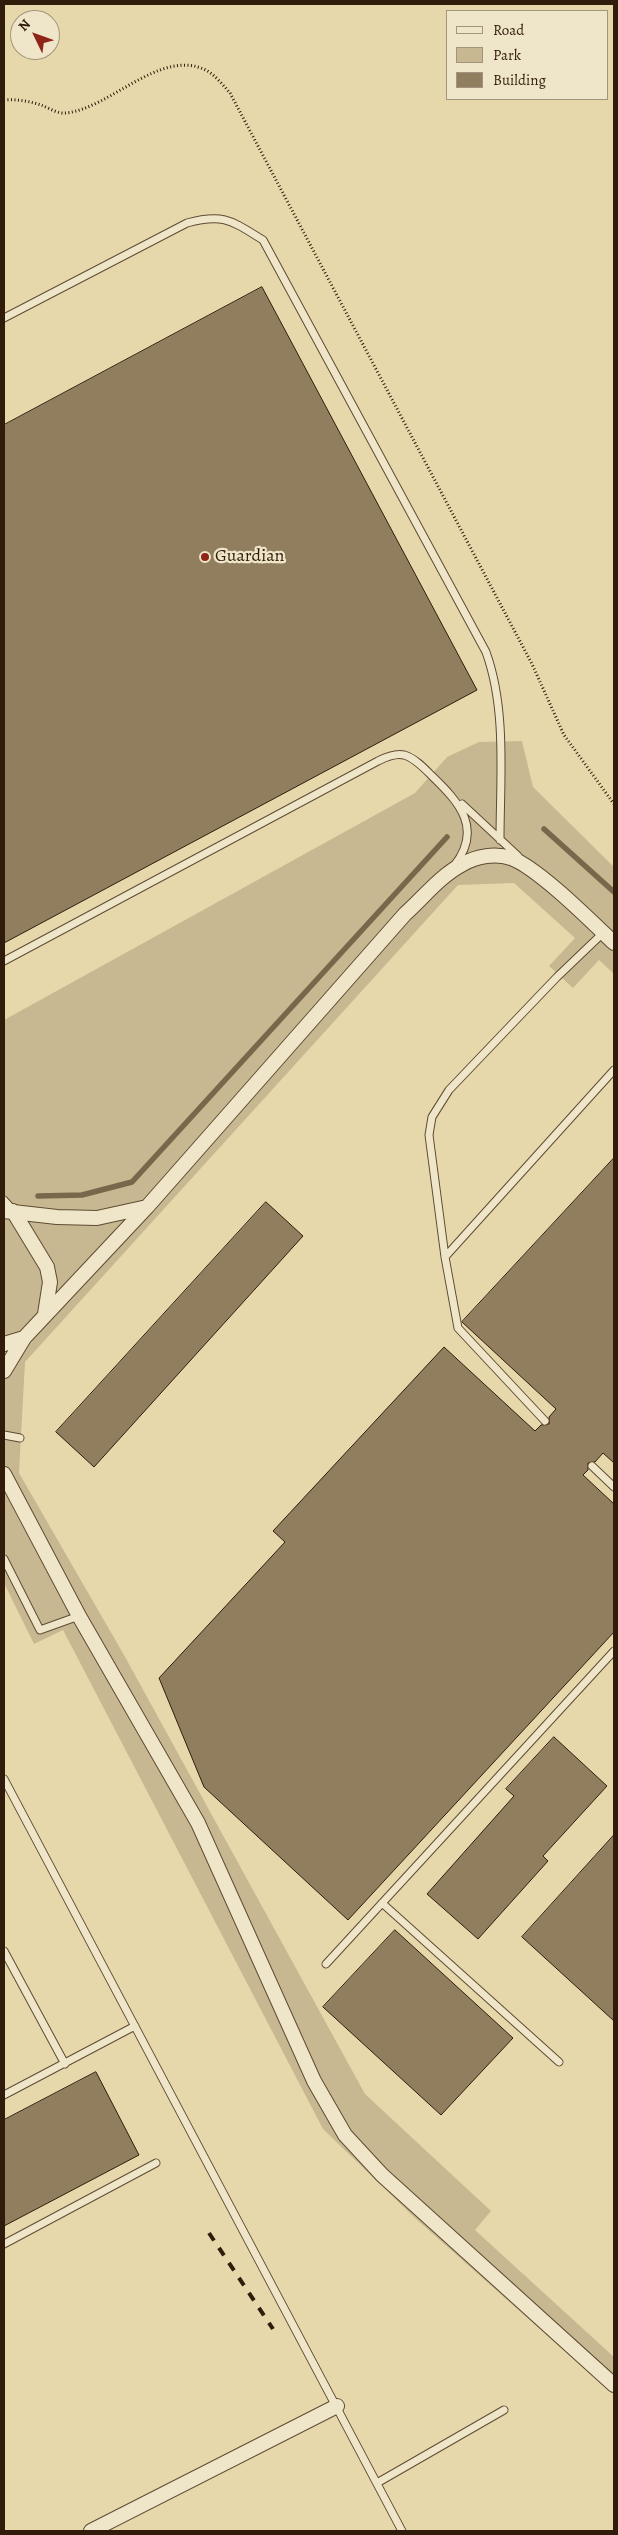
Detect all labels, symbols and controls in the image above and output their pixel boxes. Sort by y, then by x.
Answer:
north arrow [10,10,60,60]
legend [446,10,608,100]
text: N [14,15,35,35]
text: Road [493,20,524,40]
text: Park [493,45,521,65]
text: Building [493,70,546,90]
place label: Guardian [215,546,284,568]
marker: Guardian [199,551,211,563]

